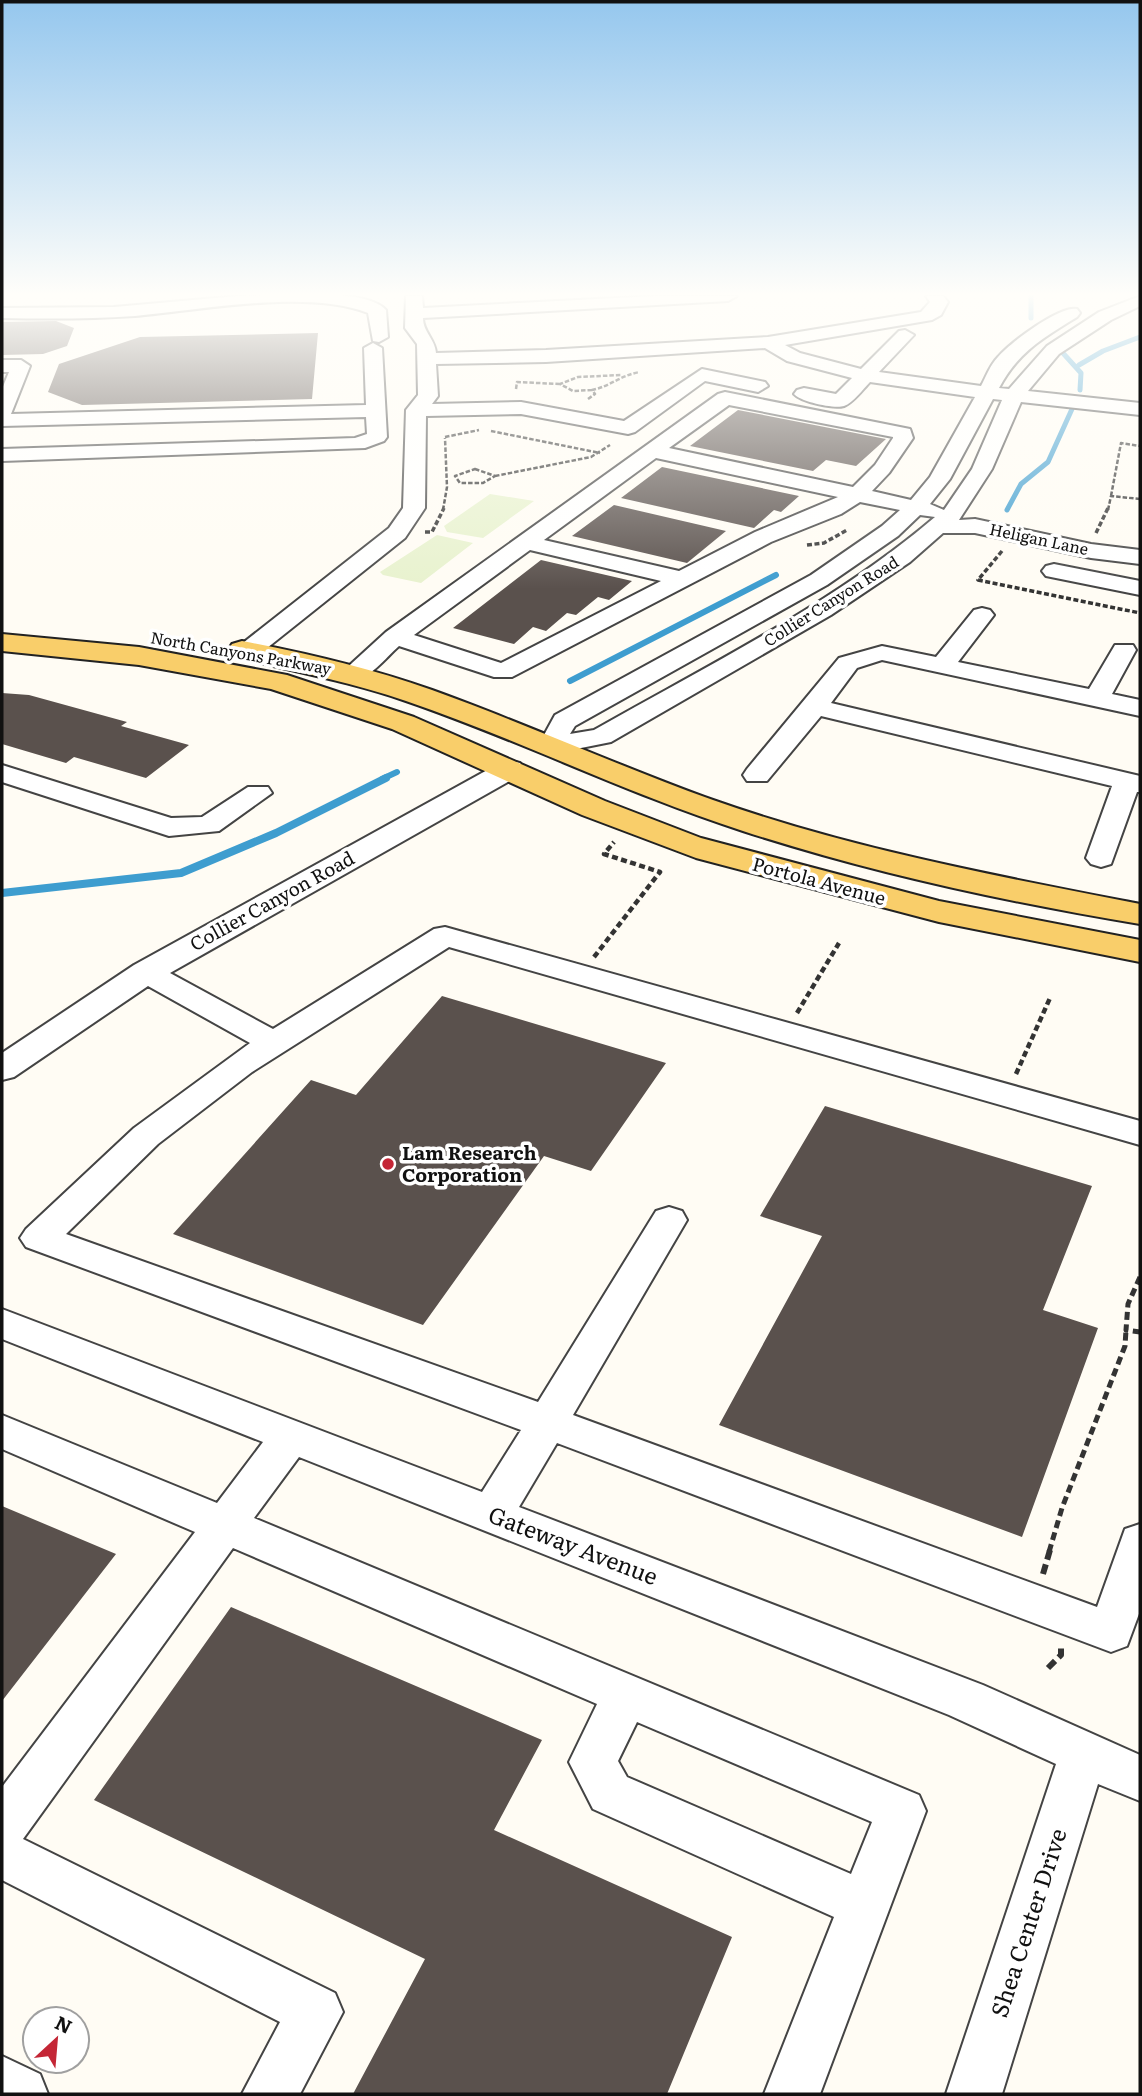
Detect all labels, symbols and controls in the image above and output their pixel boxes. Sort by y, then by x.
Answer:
street label: Heligan Lane [988,516,1091,560]
street label: Collier Canyon Road [758,549,903,651]
street label: North Canyons Parkway [149,624,334,680]
street label: Collier Canyon Road [184,843,359,957]
street label: Portola Avenue [750,849,889,911]
place label: Lam Research Corporation [402,1138,537,1188]
marker: Lam Research Corporation [380,1156,396,1172]
street label: Gateway Avenue [484,1496,663,1592]
street label: Shea Center Drive [981,1823,1074,2021]
north arrow [21,2005,91,2075]
text: N [51,2008,77,2040]

